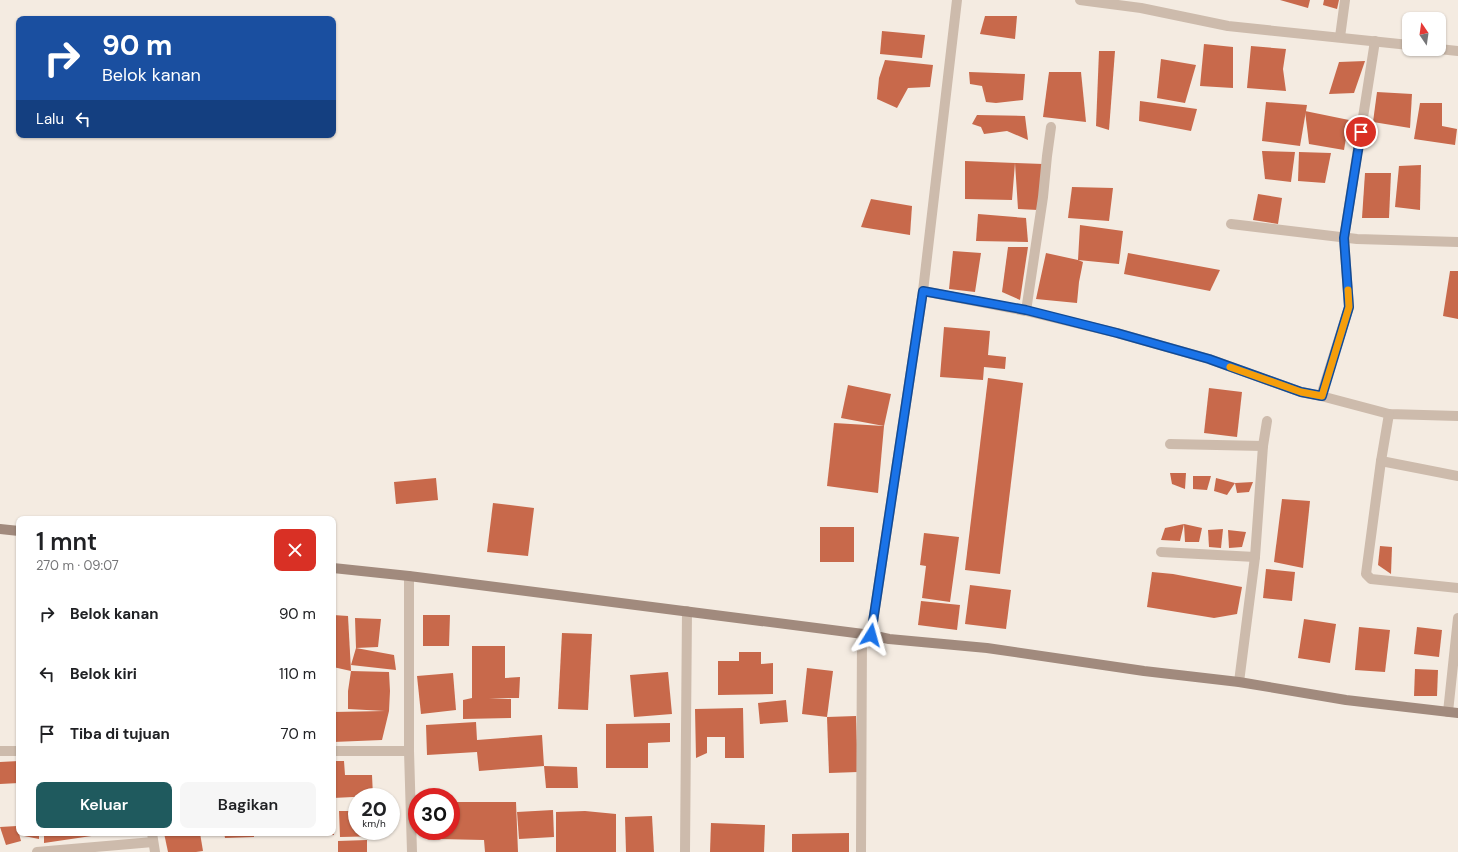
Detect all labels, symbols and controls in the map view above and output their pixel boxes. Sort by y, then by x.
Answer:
north arrow [1402,12,1446,56]
map controls [1402,12,1446,56]
text: 90 m [102,27,172,64]
icon: right [36,32,88,84]
text: Belok kanan [102,63,201,87]
icon: left [72,108,94,130]
text: Lalu [36,109,64,129]
pin [1344,115,1378,149]
icon: arrive [1350,121,1372,143]
text: 1 mnt [36,526,97,557]
button: close [274,529,316,571]
text: 270 m · 09:07 [36,557,119,574]
icon: right [36,603,58,625]
text: Belok kanan [70,604,158,624]
text: 90 m [279,604,316,624]
position arrow [850,614,892,656]
icon: left [36,663,58,685]
text: Belok kiri [70,664,137,684]
text: 110 m [279,664,316,684]
icon: arrive [36,723,58,745]
text: Tiba di tujuan [70,724,170,744]
text: 70 m [281,724,316,744]
button: Keluar [36,782,172,828]
button: Bagikan [180,782,316,828]
speed limit sign: 30 [408,788,460,840]
text: 20 [361,796,387,822]
text: km/h [362,817,386,830]

